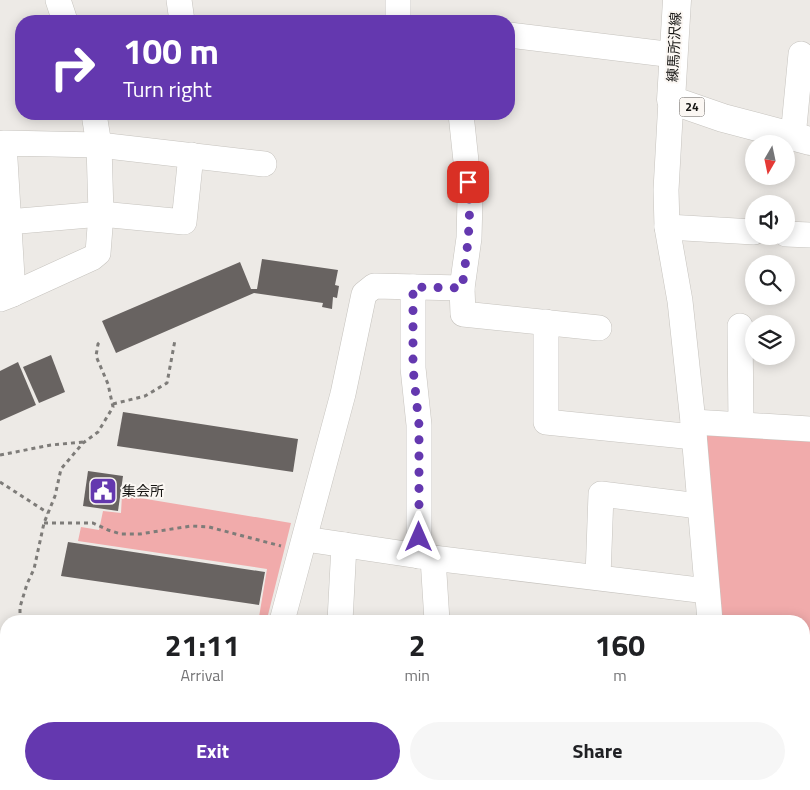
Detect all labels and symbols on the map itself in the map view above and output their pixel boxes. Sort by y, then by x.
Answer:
street label: 練馬所沢線 [661,11,686,82]
road number: 24 [680,98,704,116]
north arrow [745,135,795,185]
pin [447,161,489,203]
public building icon: 集会所 [88,476,118,506]
place label: 集会所 [122,480,164,501]
position arrow [392,510,444,562]

